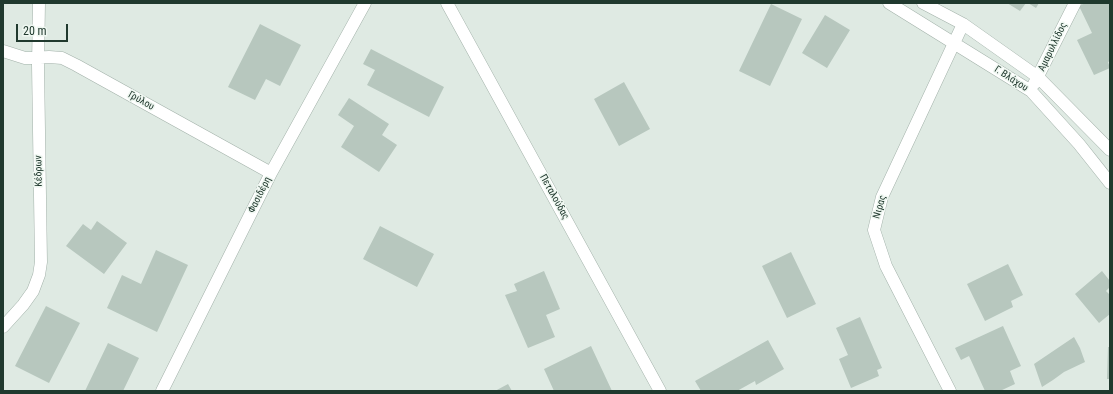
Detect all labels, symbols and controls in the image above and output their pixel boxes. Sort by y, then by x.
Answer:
scale bar [18,16,70,42]
street label: Αμαρυλλίδος [1036,21,1070,73]
text: 20 m [23,24,47,38]
street label: Γ. Βλάχου [992,64,1030,94]
street label: Γρύλου [126,89,156,113]
street label: Κέδρων [33,155,45,187]
street label: Πεταλούδας [537,172,571,222]
street label: Φασιδέρη [246,175,274,215]
street label: Νιρας [871,194,889,220]

